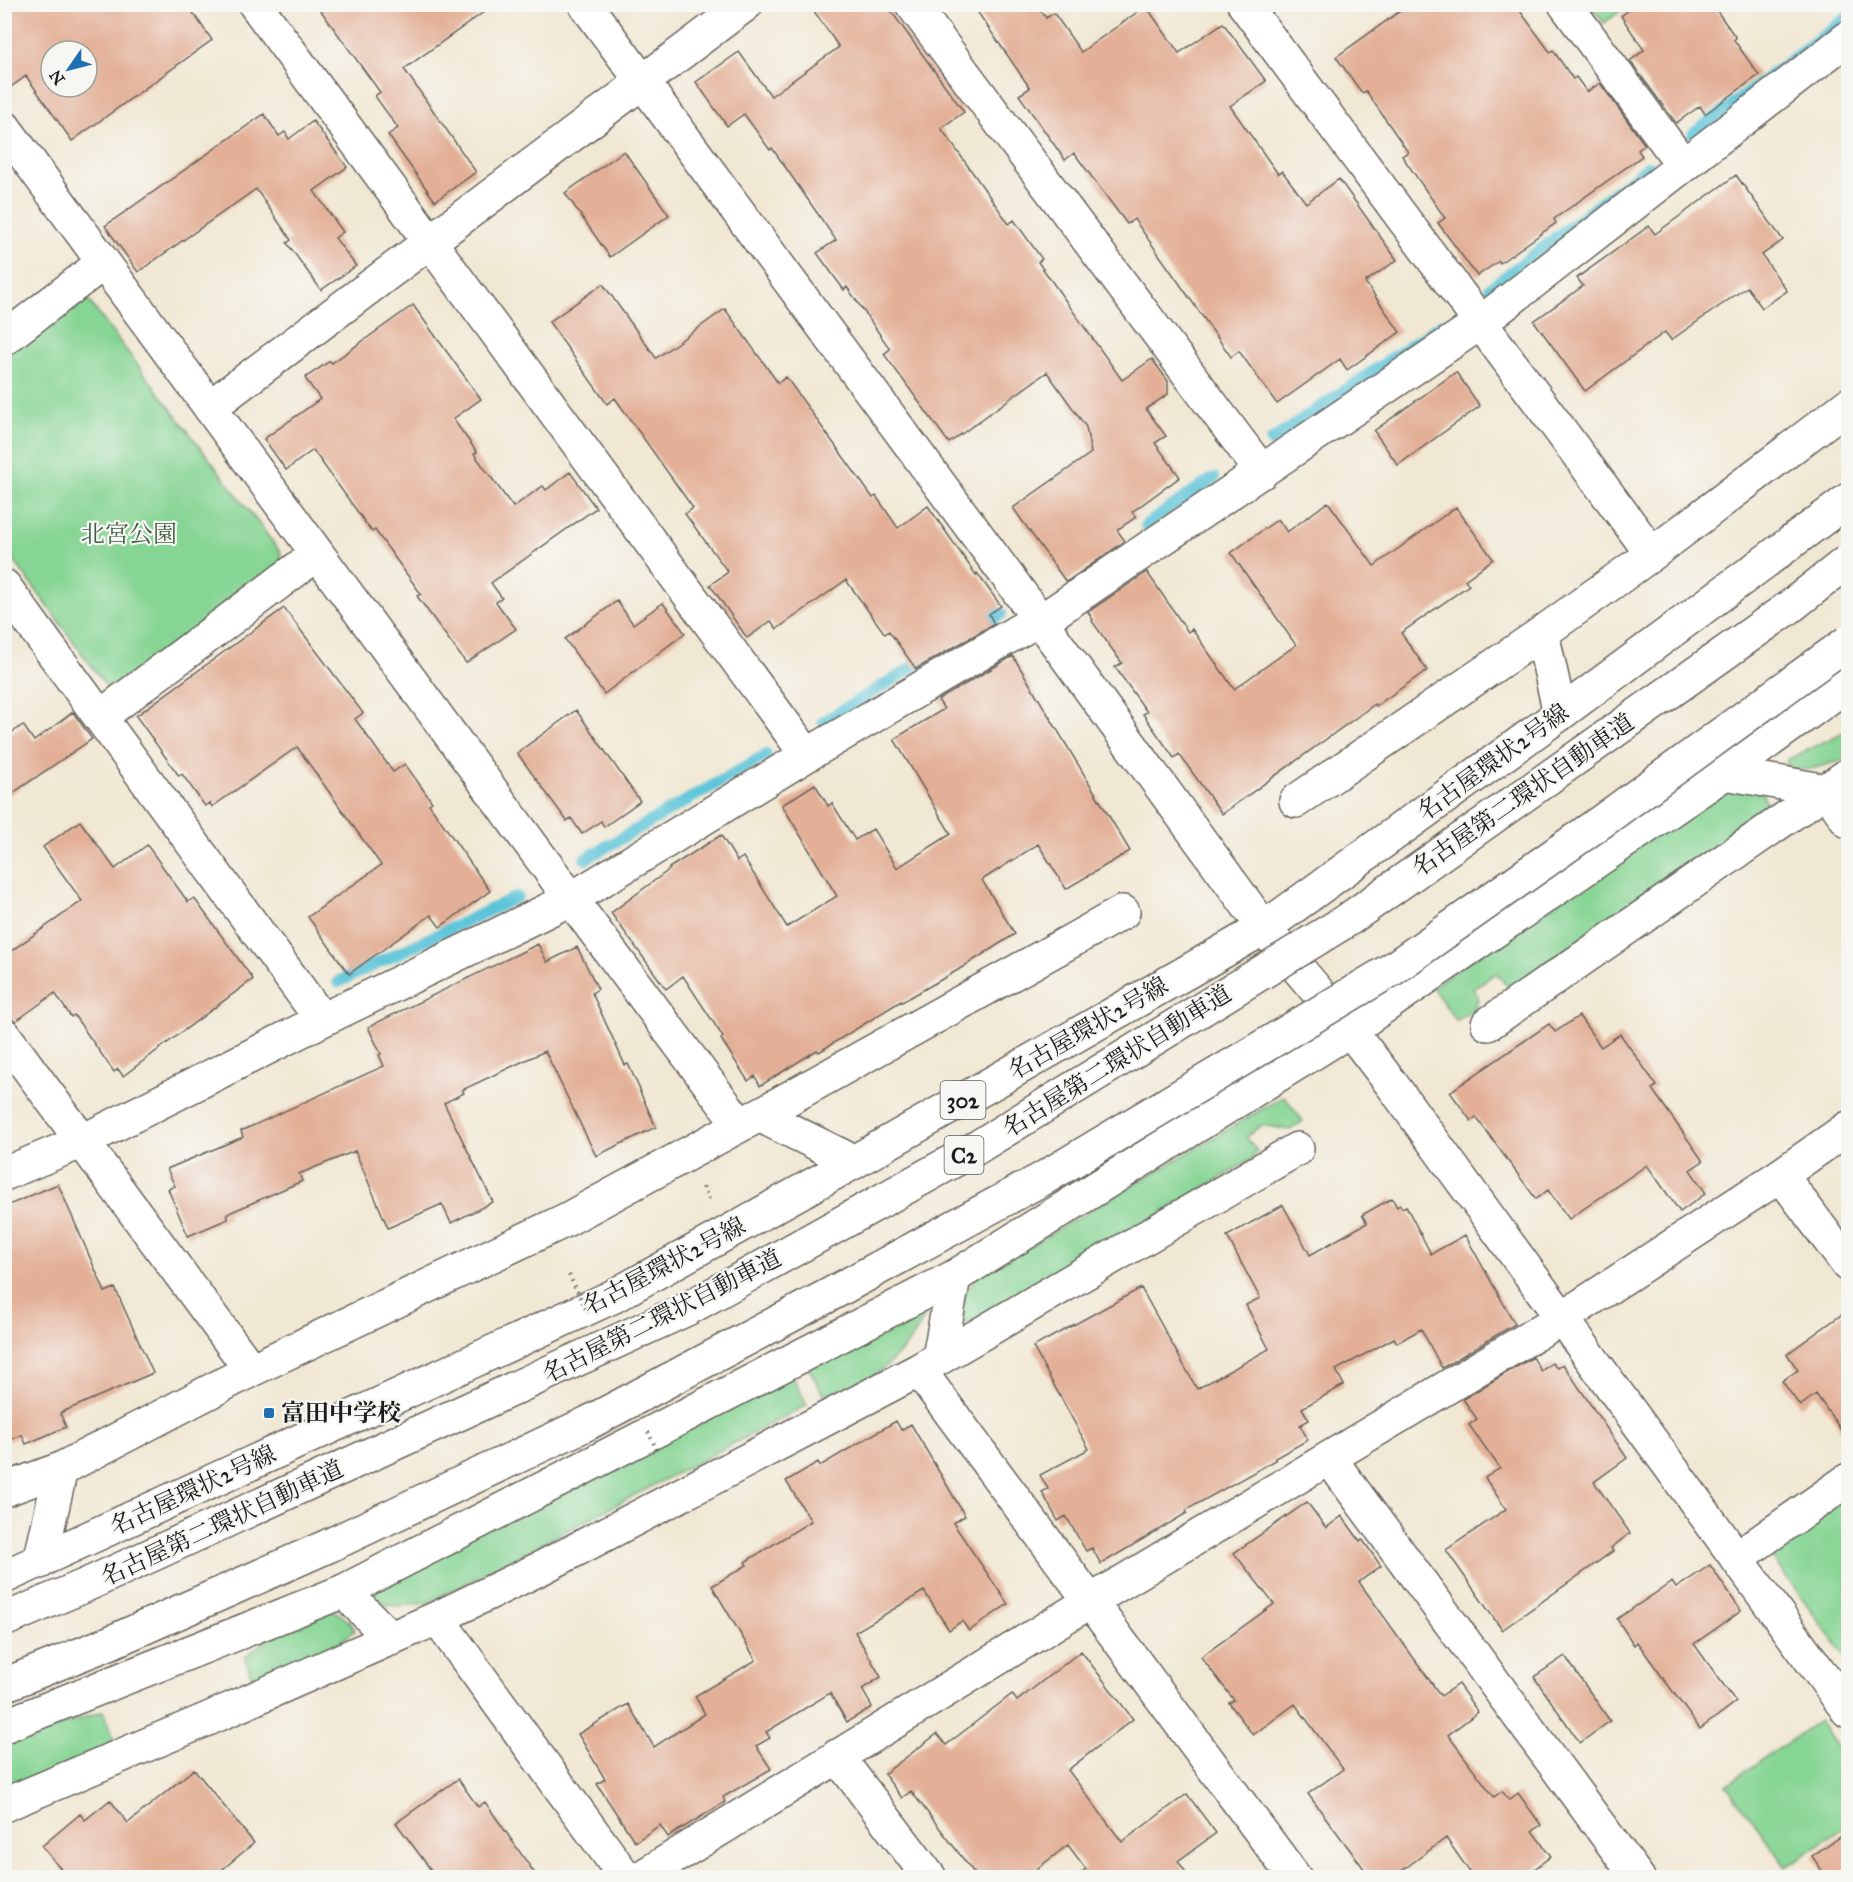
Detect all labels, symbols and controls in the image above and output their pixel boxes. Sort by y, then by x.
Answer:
north arrow [39,39,99,99]
text: N [45,66,69,88]
park label: 北宮公園 [81,519,177,549]
street label: 名古屋環状2号線 [1411,697,1575,827]
street label: 名古屋第二環状自動車道 [1406,707,1640,883]
street label: 名古屋環状2号線 [1003,970,1173,1086]
street label: 名古屋第二環状自動車道 [997,978,1237,1144]
road number: 302 [940,1081,986,1119]
road number: C2 [944,1136,984,1174]
street label: 名古屋環状2号線 [578,1211,750,1321]
street label: 名古屋第二環状自動車道 [538,1243,786,1389]
place label: 富田中学校 [281,1398,401,1428]
marker: 富田中学校 [262,1406,276,1420]
street label: 名古屋環状2号線 [105,1438,281,1542]
street label: 名古屋第二環状自動車道 [96,1454,348,1592]

